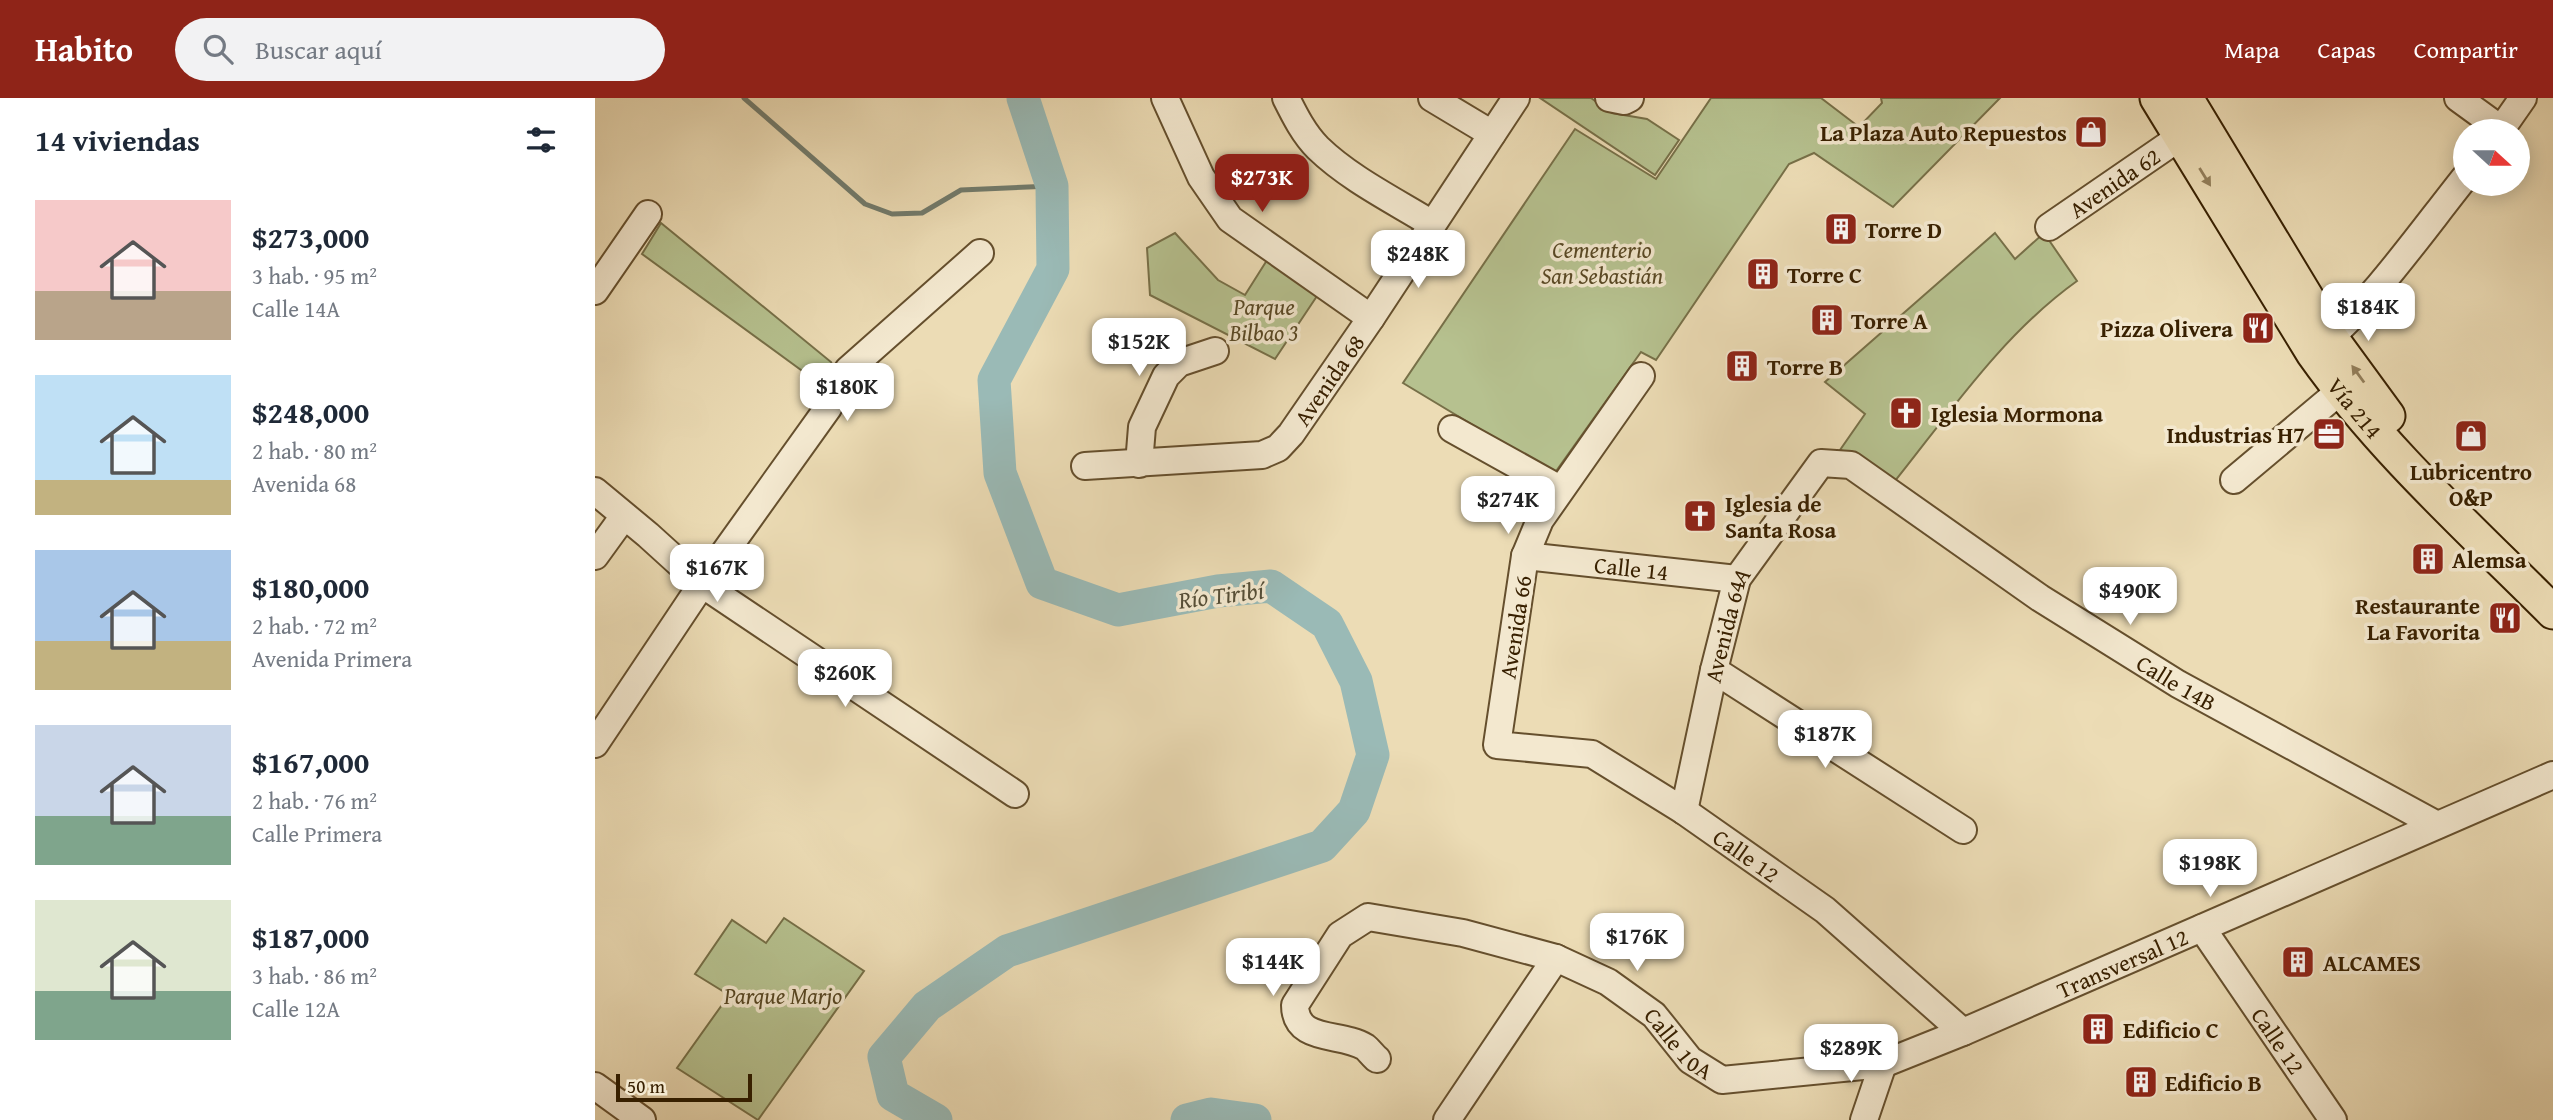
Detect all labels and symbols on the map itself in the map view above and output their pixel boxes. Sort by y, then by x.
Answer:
shop icon: La Plaza Auto Repuestos [2072,113,2110,151]
place label: La Plaza Auto Repuestos [1820,116,2067,149]
north arrow [2453,119,2531,196]
street label: Avenida 62 [2062,139,2166,225]
pin: $273K [1213,155,1311,214]
one-way arrow [2198,168,2211,187]
building icon: Torre D [1822,210,1860,248]
place label: Torre D [1865,213,1942,246]
pin: $248K [1369,230,1467,290]
park label: Cementerio San Sebastián [1541,233,1663,292]
building icon: Torre C [1744,255,1782,293]
place label: Torre C [1787,258,1862,291]
pin: $184K [2319,284,2417,343]
park label: Parque Bilbao 3 [1229,290,1298,349]
building icon: Torre A [1808,301,1846,339]
place label: Torre A [1851,304,1928,337]
restaurant icon: Pizza Olivera [2239,309,2277,347]
place label: Pizza Olivera [2100,312,2233,345]
pin: $152K [1090,318,1188,378]
street label: Avenida 68 [1285,327,1372,432]
building icon: Torre B [1723,347,1761,385]
place label: Torre B [1767,350,1843,383]
pin: $180K [798,364,896,423]
one-way arrow [2351,365,2365,383]
street label: Vía 214 [2320,370,2391,445]
church icon: Iglesia Mormona [1887,394,1925,432]
place label: Iglesia Mormona [1931,397,2103,430]
office icon: Industrias H7 [2310,415,2348,453]
shop icon: Lubricentro O&P [2452,417,2490,455]
place label: Industrias H7 [2166,418,2305,451]
place label: Lubricentro O&P [2410,455,2532,514]
pin: $274K [1459,476,1557,536]
place label: Iglesia de Santa Rosa [1725,487,1836,546]
church icon: Iglesia de Santa Rosa [1681,497,1719,535]
building icon: Alemsa [2409,540,2447,578]
place label: Alemsa [2452,543,2527,576]
pin: $167K [668,545,766,604]
street label: Calle 14 [1593,547,1670,588]
street label: Avenida 64A [1695,559,1757,685]
pin: $490K [2081,568,2179,627]
water label: Río Tiribí [1175,572,1268,618]
street label: Avenida 66 [1491,573,1539,681]
place label: Restaurante La Favorita [2355,589,2480,648]
restaurant icon: Restaurante La Favorita [2486,599,2524,637]
street label: Calle 14B [2130,646,2222,718]
pin: $260K [796,650,894,709]
pin: $187K [1776,710,1874,770]
street label: Calle 12 [1707,820,1786,890]
pin: $198K [2161,840,2259,899]
pin: $176K [1588,914,1686,973]
street label: Transversal 12 [2051,920,2193,1006]
pin: $144K [1224,939,1322,998]
building icon: ALCAMES [2279,943,2317,981]
place label: ALCAMES [2323,946,2421,979]
park label: Parque Marjo [723,979,842,1012]
street label: Calle 10A [1637,1000,1720,1087]
street label: Calle 12 [2244,1000,2313,1080]
building icon: Edificio C [2079,1010,2117,1048]
place label: Edificio C [2123,1013,2219,1046]
pin: $289K [1802,1024,1900,1084]
building icon: Edificio B [2122,1063,2160,1101]
place label: Edificio B [2165,1066,2262,1099]
scale bar [616,1071,753,1103]

